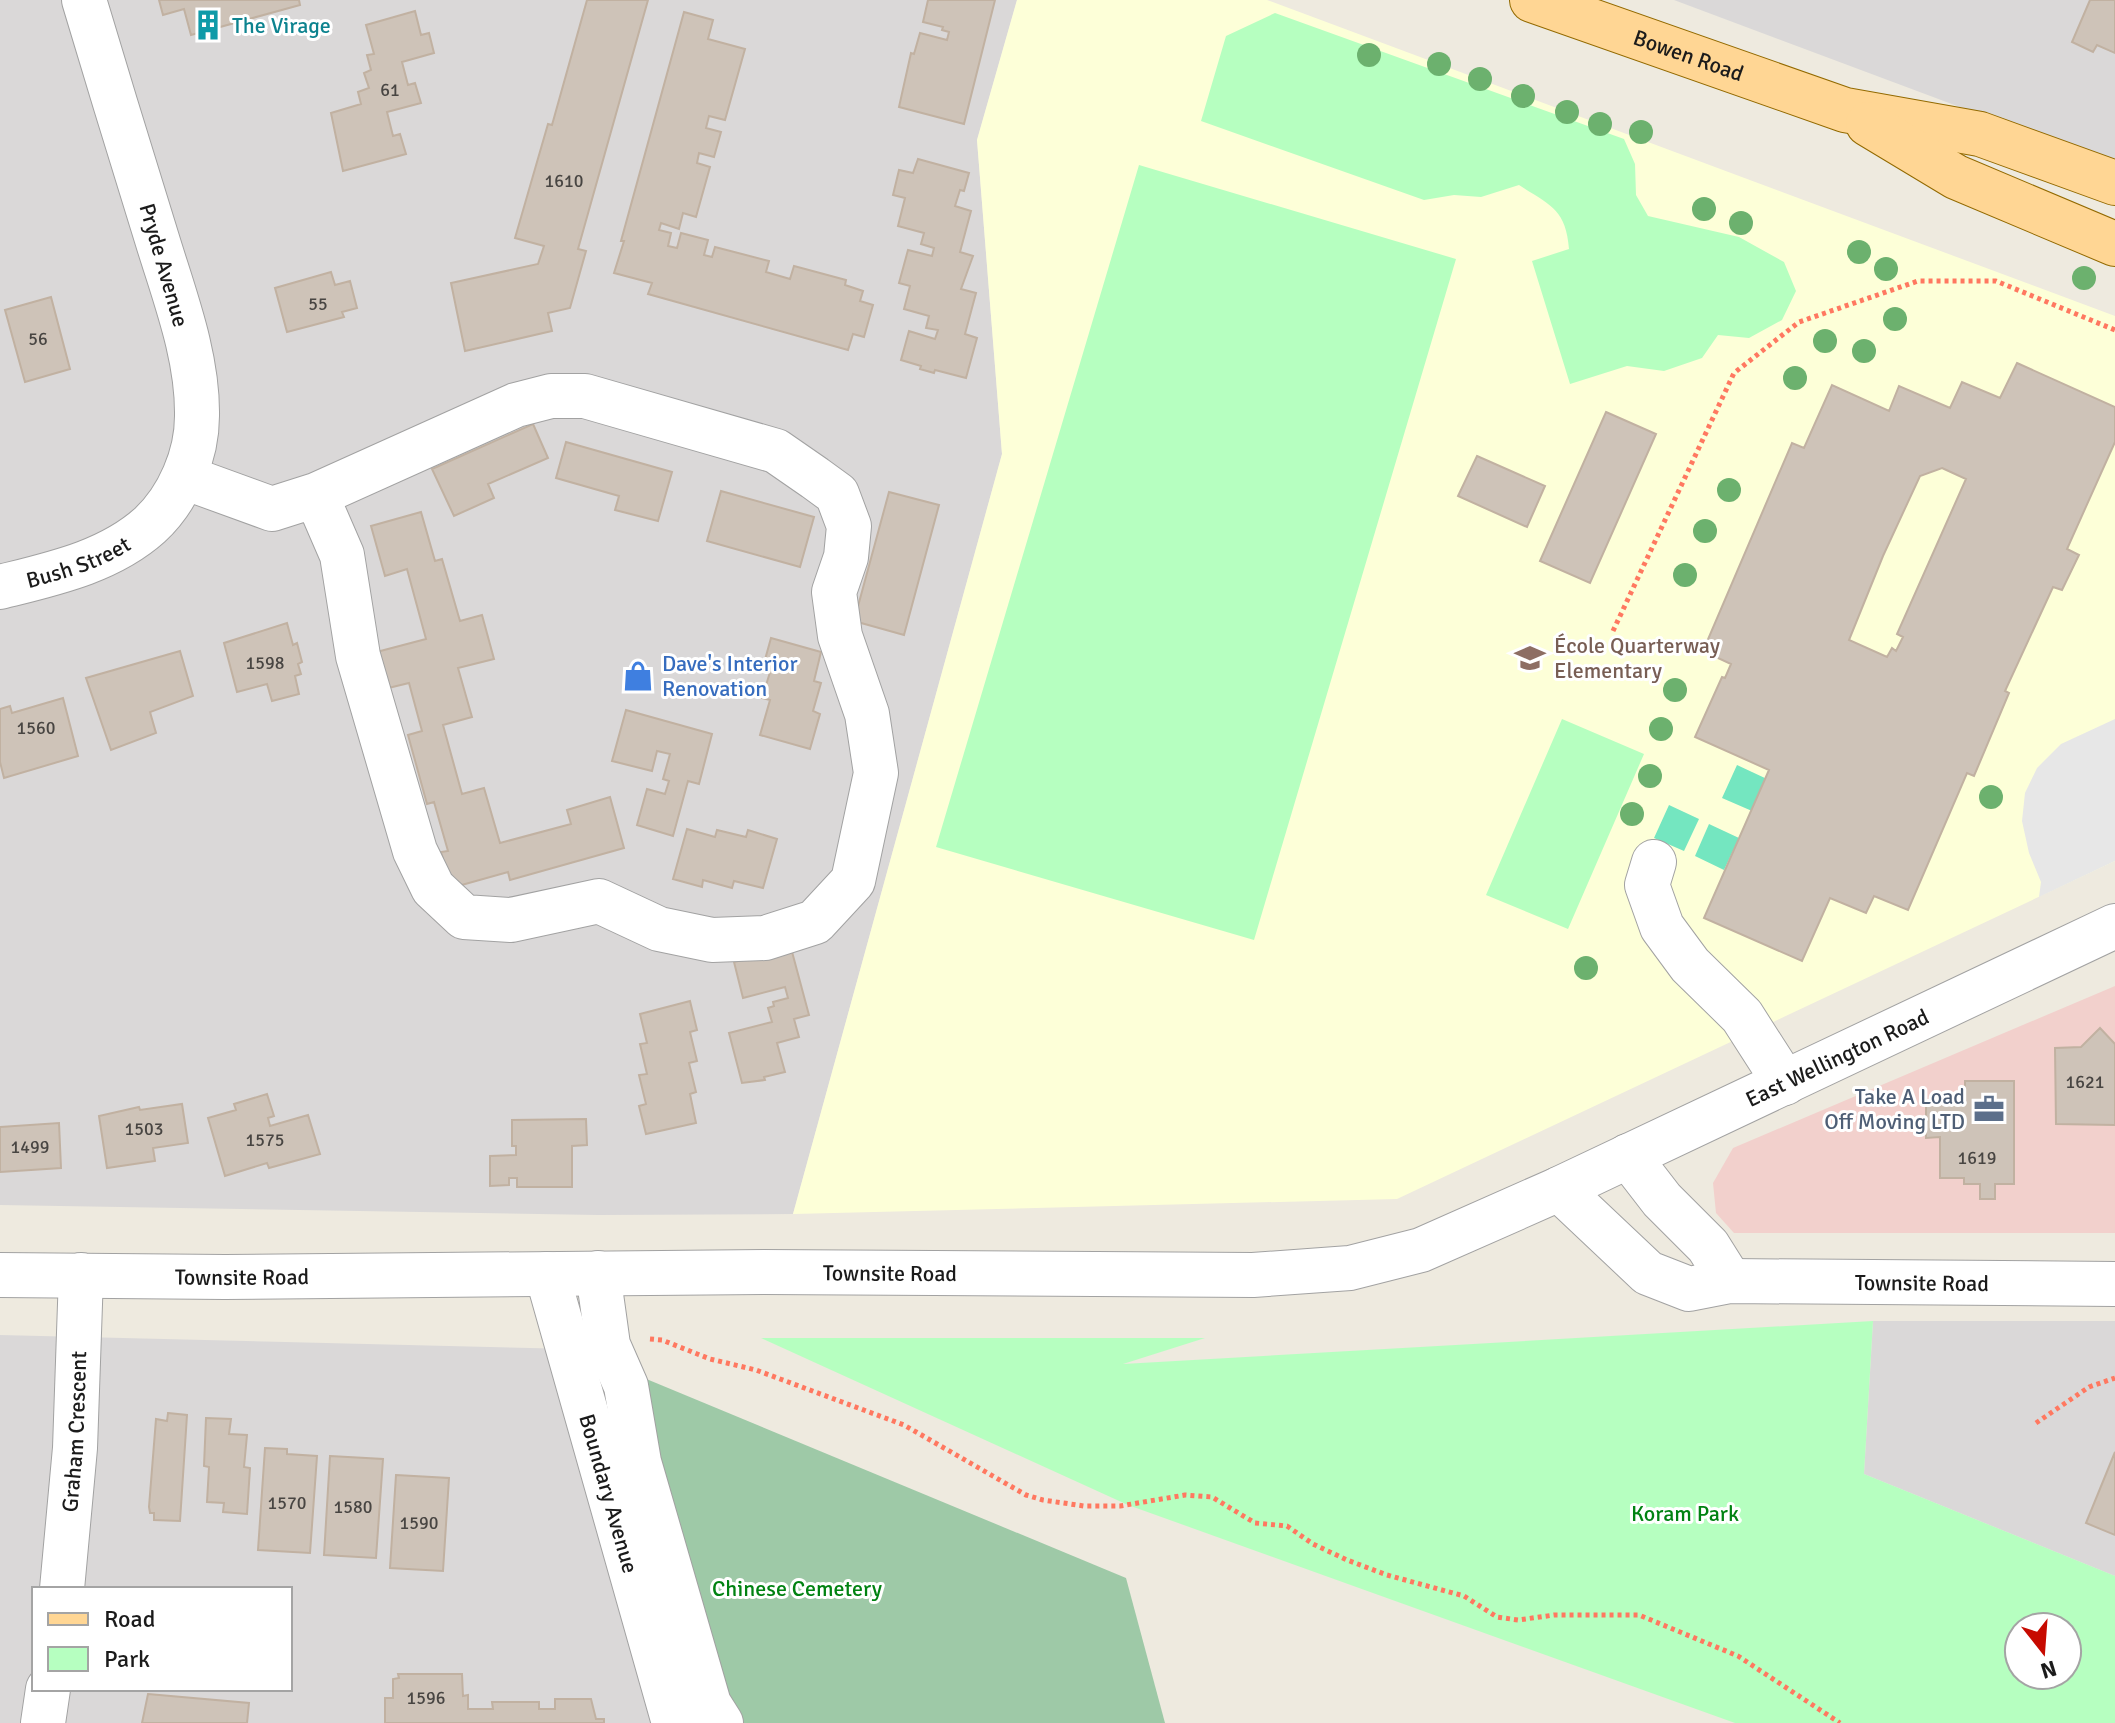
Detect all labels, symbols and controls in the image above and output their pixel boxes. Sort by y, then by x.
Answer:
building icon: The Virage [191,8,225,42]
place label: The Virage [232,12,331,39]
street label: Bowen Road [1630,23,1747,87]
house number: 61 [380,79,400,101]
house number: 1610 [545,170,583,192]
street label: Pryde Avenue [133,200,195,330]
house number: 55 [308,293,328,315]
house number: 56 [28,328,48,350]
street label: Bush Street [23,530,135,593]
place label: École Quarterway Elementary [1554,632,1721,684]
school or university icon: École Quarterway Elementary [1513,641,1547,675]
place label: Dave's Interior Renovation [662,650,798,702]
house number: 1598 [246,652,284,674]
shop icon: Dave's Interior Renovation [621,659,655,693]
house number: 1560 [17,717,55,739]
street label: East Wellington Road [1741,1003,1933,1112]
house number: 1621 [2066,1071,2104,1093]
place label: Take A Load Off Moving LTD [1824,1083,1965,1135]
office icon: Take A Load Off Moving LTD [1972,1092,2006,1126]
house number: 1503 [125,1118,163,1140]
house number: 1575 [246,1129,284,1151]
house number: 1499 [11,1136,49,1158]
house number: 1619 [1958,1147,1996,1169]
street label: Townsite Road [823,1259,957,1287]
street label: Townsite Road [175,1263,309,1291]
street label: Townsite Road [1855,1268,1989,1297]
street label: Graham Crescent [56,1350,92,1513]
street label: Boundary Avenue [574,1411,644,1576]
house number: 1570 [268,1492,306,1514]
house number: 1580 [334,1496,372,1518]
park label: Koram Park [1631,1500,1739,1527]
house number: 1590 [400,1512,438,1534]
park label: Chinese Cemetery [712,1575,883,1602]
legend [32,1587,292,1691]
text: Road [104,1604,155,1634]
north arrow [2003,1611,2083,1691]
text: Park [104,1644,150,1674]
text: N [2037,1654,2060,1685]
house number: 1596 [407,1687,445,1709]

